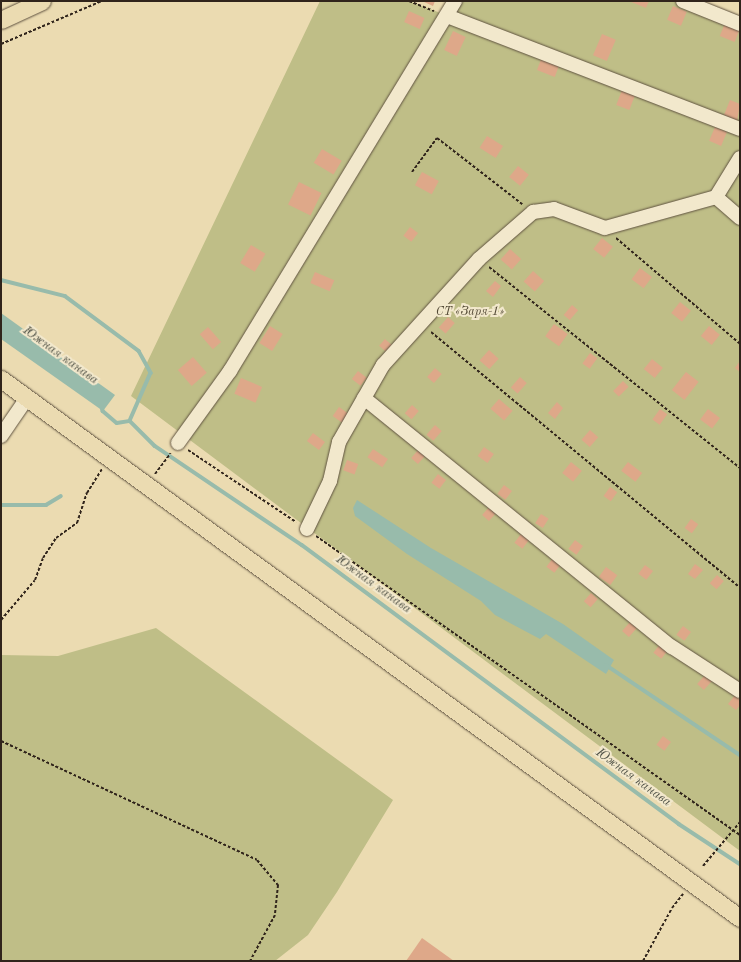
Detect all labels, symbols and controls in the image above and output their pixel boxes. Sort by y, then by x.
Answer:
park label: СТ «Заря-1» [436,306,504,320]
water label: Южная канава [19,323,101,389]
water label: Южная канава [332,552,414,618]
water label: Южная канава [592,745,674,811]

